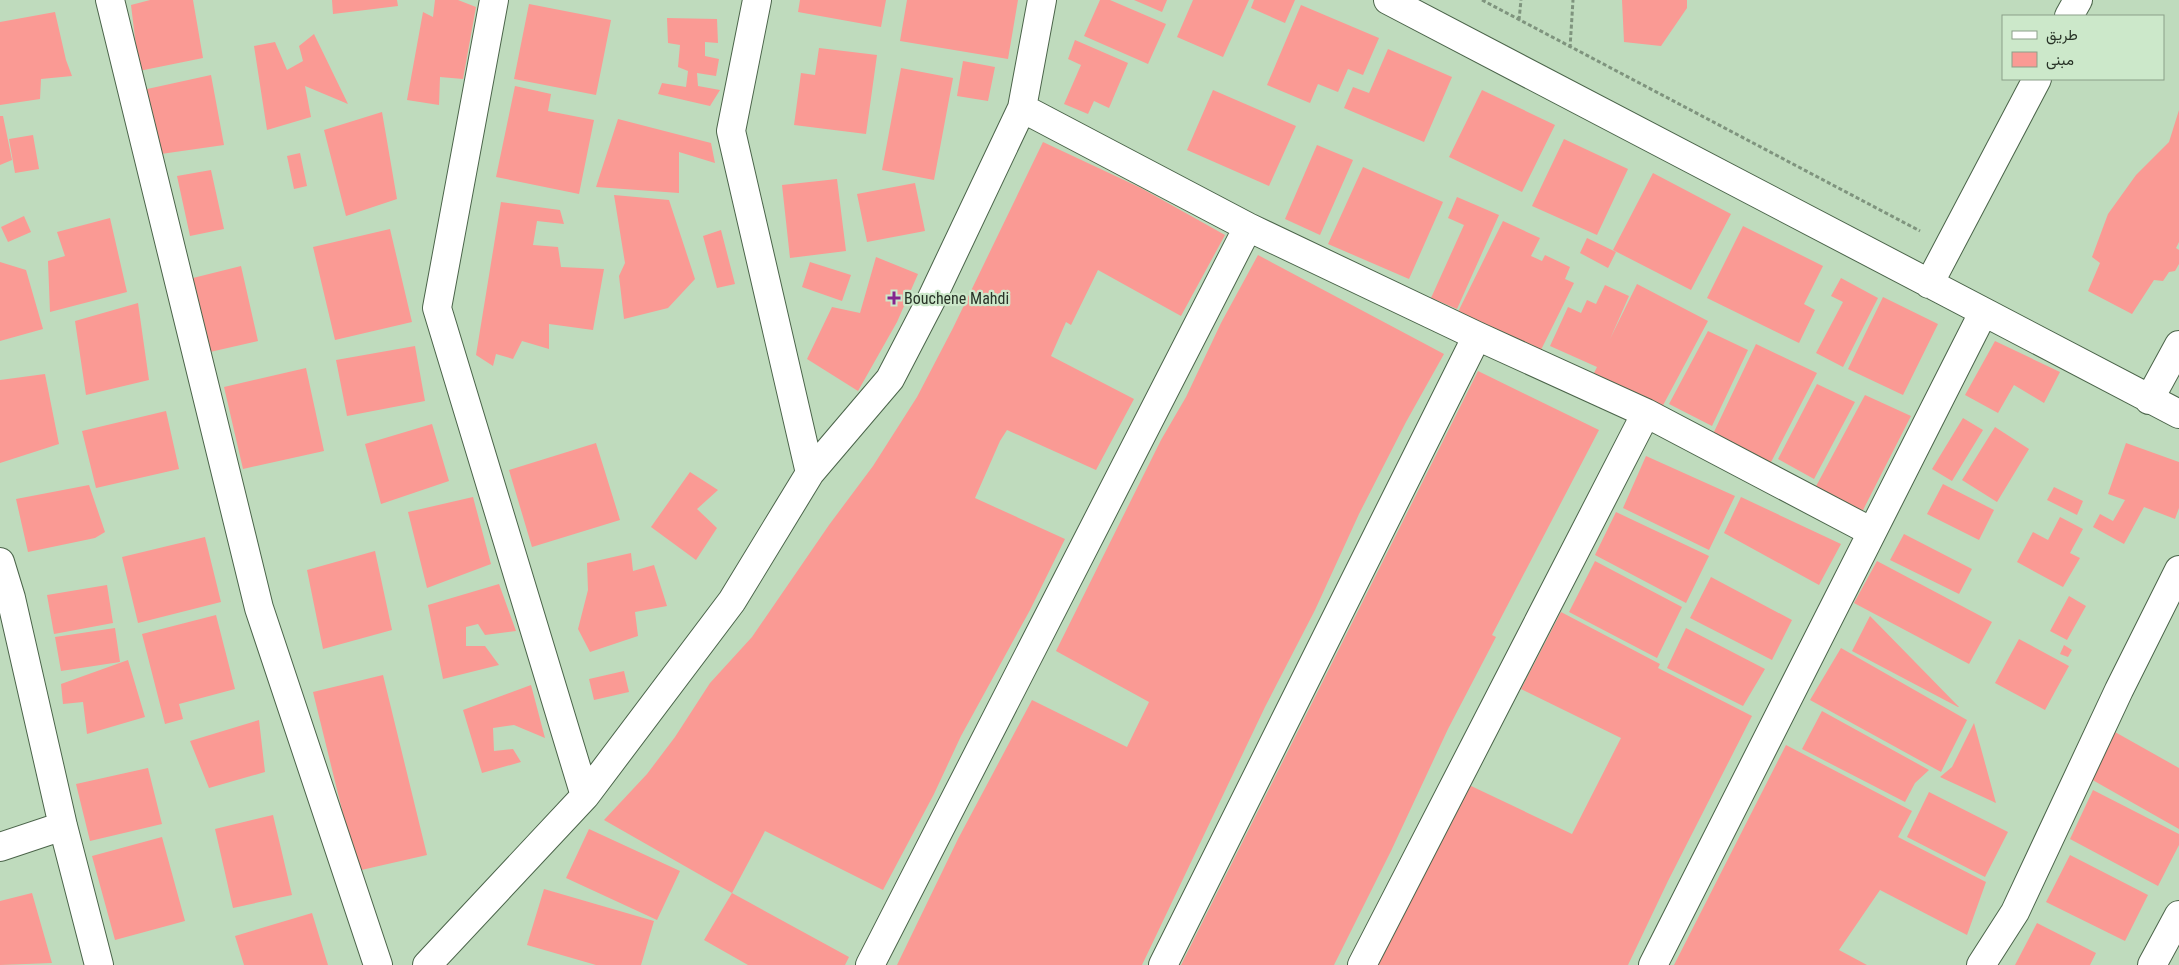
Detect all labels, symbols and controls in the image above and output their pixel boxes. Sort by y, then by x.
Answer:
legend [2002,15,2164,80]
text: طريق [2046,26,2078,45]
text: مبنى [2046,51,2074,70]
place label: Bouchene Mahdi [904,289,1009,308]
marker: Bouchene Mahdi [888,292,900,304]

